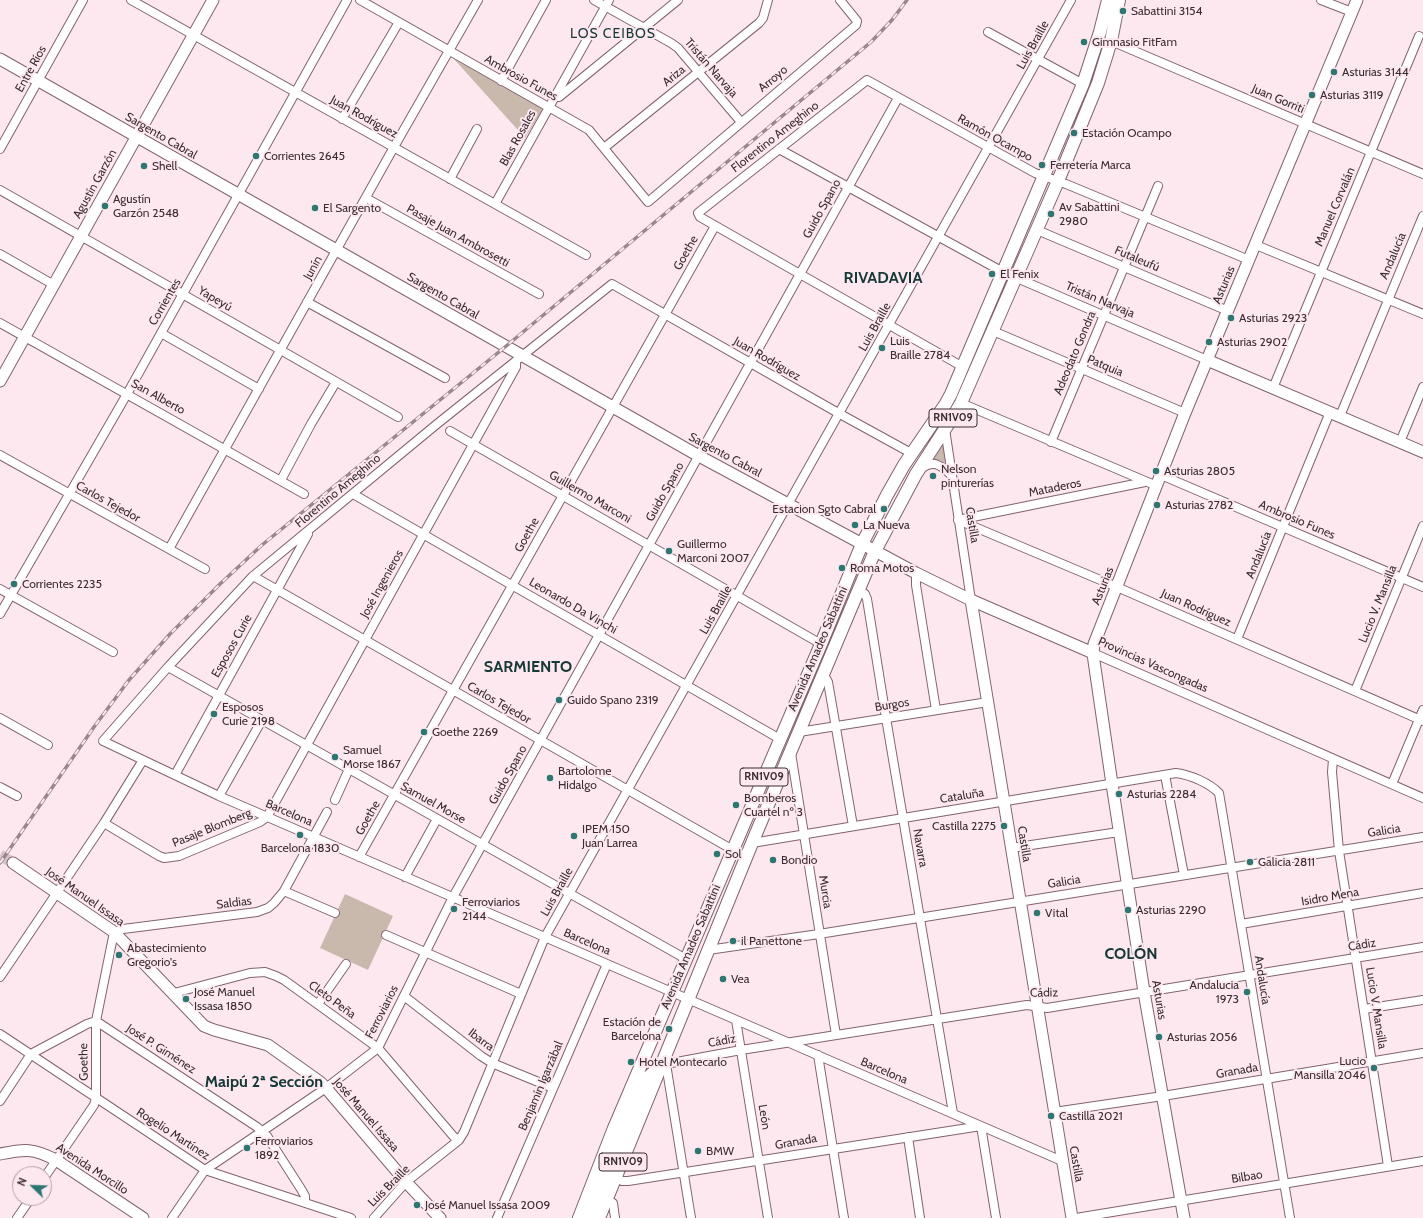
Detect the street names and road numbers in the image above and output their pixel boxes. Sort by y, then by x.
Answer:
street label: Luis Braille [1014,18,1052,72]
street label: Tristán Narvaja [681,35,741,101]
street label: Entre Ríos [12,43,50,95]
street label: Ambrosio Funes [482,52,560,104]
street label: Ariza [660,62,688,90]
street label: Arroyo [755,63,791,95]
street label: Juan Gorriti [1250,81,1306,117]
street label: Juan Rodríguez [328,93,400,141]
street label: Florentino Ameghino [728,98,822,176]
street label: Blas Rosales [497,108,539,168]
street label: Sargento Cabral [122,110,200,162]
street label: Ramón Ocampo [955,111,1035,165]
street label: Agustín Garzón [70,147,120,221]
street label: Manuel Corvalán [1312,165,1358,249]
street label: Guido Spano [800,177,844,241]
street label: Pasaje Juan Ambrosetti [404,202,512,270]
street label: Andalucía [1377,230,1409,282]
street label: Goethe [671,233,701,273]
street label: Futaleufú [1112,243,1162,275]
street label: Junín [301,253,325,283]
street label: Asturias [1210,264,1238,306]
street label: Sargento Cabral [404,270,482,322]
street label: Corrientes [146,276,184,328]
street label: Tristán Narvaja [1063,279,1137,321]
street label: Yapeyú [195,284,235,314]
street label: Luis Braille [856,300,894,354]
street label: Adeodato Gondra [1051,309,1099,397]
street label: Juan Rodríguez [731,334,803,384]
street label: Patquia [1085,352,1125,380]
street label: San Alberto [128,376,188,418]
road number: RN1V09 [929,409,977,427]
street label: Sargento Cabral [686,430,764,480]
street label: Florentino Ameghino [292,451,384,531]
street label: Guido Spano [643,460,687,524]
street label: Guillermo Marconi [546,468,634,526]
street label: Mataderos [1028,476,1082,500]
street label: Carlos Tejedor [73,478,143,526]
street label: Ambrosio Funes [1257,497,1337,543]
street label: Castilla [962,506,982,544]
street label: Goethe [512,515,542,555]
street label: Andalucía [1243,529,1275,581]
street label: José Ingenieros [357,547,407,621]
street label: Lucio V. Mansilla [1356,563,1400,645]
street label: Asturias [1089,565,1117,607]
street label: Leonardo Da Vinchi [526,575,620,637]
street label: Luis Braille [697,583,735,637]
street label: Avenida Amadeo Sabattini [785,585,851,713]
street label: Juan Rodríguez [1159,586,1233,630]
street label: Esposos Curie [209,612,255,680]
street label: Provincias Vascongadas [1096,634,1210,696]
street label: Carlos Tejedor [465,679,533,727]
street label: Burgos [874,695,910,715]
street label: Guido Spano [486,743,530,807]
road number: RN1V09 [740,768,788,786]
street label: Samuel Morse [398,779,468,827]
street label: Cataluña [939,785,985,807]
street label: Barcelona [263,797,315,829]
street label: Goethe [353,798,383,838]
street label: Pasaje Blomberg [170,806,254,850]
street label: Galicia [1367,821,1401,841]
street label: Castilla [1014,825,1034,863]
street label: Navarra [910,828,930,868]
street label: José Manuel Issasa [43,864,127,930]
street label: Luis Braille [538,865,576,919]
street label: Galicia [1047,872,1081,892]
street label: Murcia [815,874,835,910]
street label: Avenida Amadeo Sabattini [658,883,724,1011]
street label: Isidro Mena [1300,885,1360,909]
street label: Saldias [216,894,252,912]
street label: Barcelona [561,926,613,958]
street label: Cádiz [1347,936,1377,954]
street label: Andalucía [1251,954,1273,1006]
street label: Lucio V. Mansilla [1362,966,1390,1050]
street label: Cleto Peña [306,978,358,1022]
street label: Asturias [1148,979,1170,1021]
street label: Ferroviarios [362,983,402,1041]
street label: Cádiz [1030,986,1058,1000]
street label: José P. Giménez [123,1021,199,1077]
street label: Ibarra [465,1026,497,1054]
street label: Cádiz [707,1031,737,1051]
street label: Benjamín Igarzábal [516,1039,566,1133]
street label: Goethe [76,1043,92,1081]
street label: Barcelona [858,1055,910,1087]
street label: Granada [1215,1060,1259,1082]
street label: José Manuel Issasa [330,1075,402,1155]
street label: León [755,1103,773,1131]
street label: Rogelio Martínez [134,1105,212,1163]
street label: Granada [774,1131,818,1153]
street label: Avenida Morcillo [53,1140,131,1198]
street label: Castilla [1066,1145,1086,1183]
road number: RN1V09 [599,1153,647,1171]
street label: Luis Braille [365,1162,413,1210]
street label: Bilbao [1230,1167,1264,1187]

